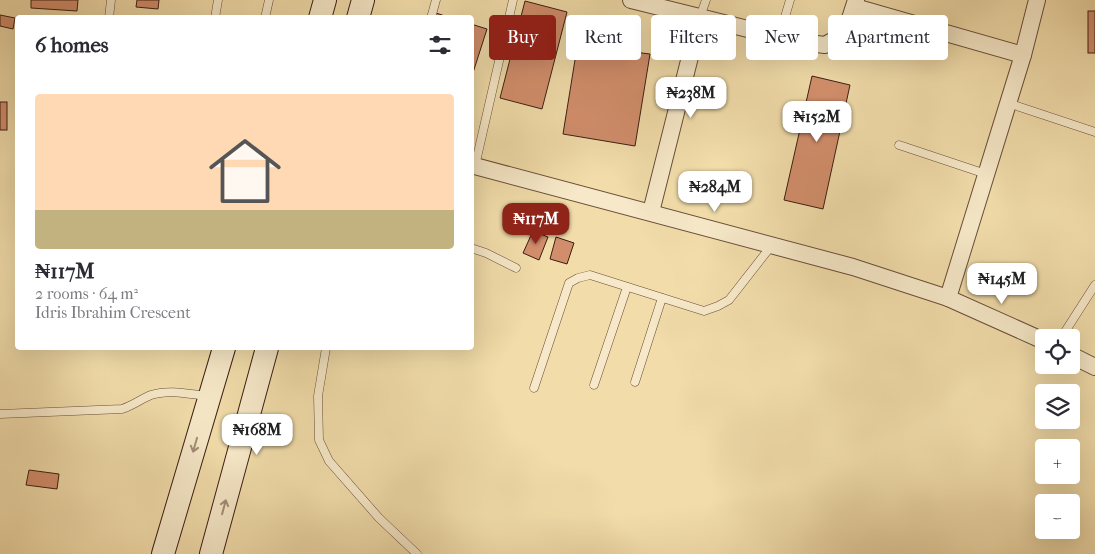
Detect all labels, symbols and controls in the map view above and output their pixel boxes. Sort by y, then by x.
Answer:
chip: Buy [489,15,556,60]
chip: Rent [566,15,641,60]
chip: Filters [651,15,736,60]
chip: New [746,15,818,60]
chip: Apartment [828,15,948,60]
icon: filters [426,31,454,59]
text: 6 homes [35,33,109,57]
pin: ₦238M [656,76,726,119]
text: ₦238M [666,83,716,102]
pin: ₦152M [782,100,852,143]
text: ₦152M [794,107,840,126]
icon: home [200,126,290,216]
pin: ₦284M [680,170,750,213]
text: ₦284M [689,177,741,196]
pin: ₦117M [501,202,571,245]
text: ₦117M [513,209,559,228]
text: ₦117M [35,259,95,283]
pin: ₦145M [967,262,1037,305]
text: ₦145M [978,269,1026,288]
text: 2 rooms · 64 m² [35,284,138,303]
text: Idris Ibrahim Crescent [35,303,191,322]
map controls [1035,329,1080,539]
button: locate [1035,329,1080,374]
button: layers [1035,384,1080,429]
pin: ₦168M [222,414,292,456]
text: ₦168M [233,420,281,439]
one-way arrow [190,436,200,452]
button: + [1035,439,1080,484]
button: − [1035,494,1080,539]
one-way arrow [219,499,229,515]

